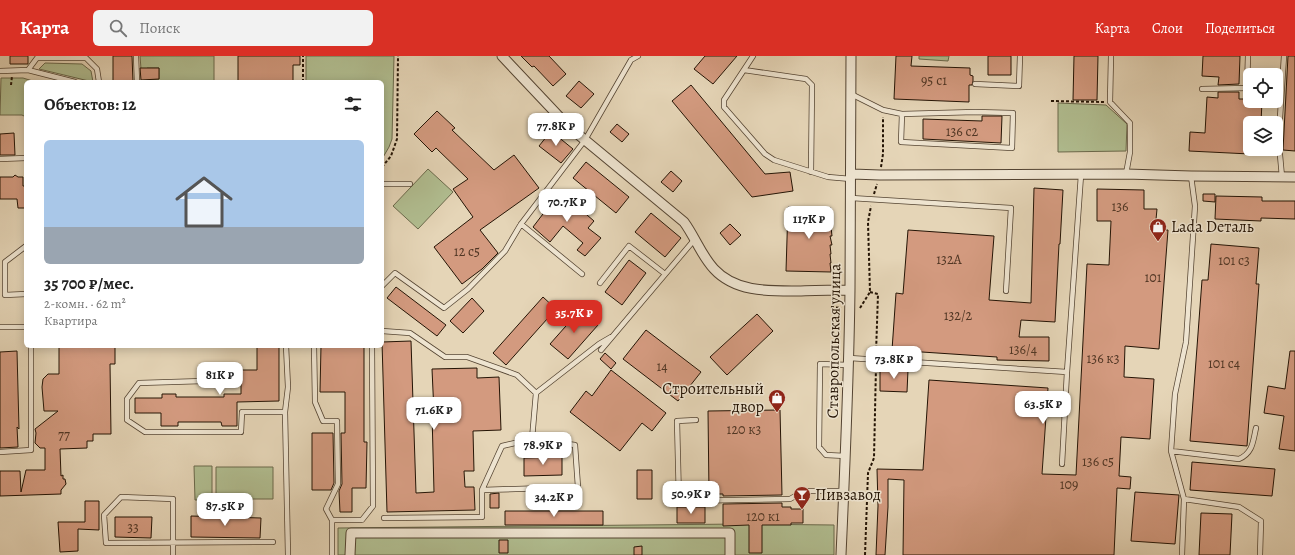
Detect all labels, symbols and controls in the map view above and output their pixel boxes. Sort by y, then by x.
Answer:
search box [93,10,373,46]
text: Карта [20,15,69,41]
icon: search [107,17,129,39]
text: Поиск [139,18,180,38]
text: Карта [1095,19,1130,38]
text: Слои [1152,19,1183,38]
text: Поделиться [1205,19,1275,38]
map controls [1243,68,1283,156]
button: locate [1243,68,1283,108]
house number: 95 с1 [921,71,947,90]
text: Объектов: 12 [44,93,136,116]
icon: filters [342,93,364,115]
pin: 77.8K ₽ [519,113,593,147]
button: layers [1243,116,1283,156]
text: 77.8K ₽ [537,117,575,134]
house number: 136 с2 [946,122,979,141]
icon: home [168,166,240,238]
pin: 70.7K ₽ [530,189,604,223]
text: 70.7K ₽ [548,193,586,210]
house number: 136 [1111,197,1129,216]
pin: 117K ₽ [776,206,842,240]
text: 117K ₽ [793,210,825,227]
place label: Lada Dеталь [1171,216,1254,238]
shop icon: Lada Dеталь [1148,217,1168,242]
house number: 12 с5 [454,242,480,261]
house number: 132А [936,250,963,269]
house number: 101 с3 [1218,251,1250,270]
street label: Ставропольская улица [822,263,846,419]
house number: 101 [1144,268,1162,287]
text: 35 700 ₽/мес. [44,272,134,295]
text: 2-комн. · 62 m² [44,295,126,312]
pin: 35.7K ₽ [537,300,611,334]
text: 35.7K ₽ [555,304,593,321]
house number: 132/2 [944,306,973,325]
text: Квартира [44,312,98,329]
house number: 136/4 [1009,340,1037,359]
pin: 73.8K ₽ [857,346,931,380]
house number: 136 к3 [1087,349,1120,368]
text: 73.8K ₽ [875,350,913,367]
house number: 101 с4 [1208,354,1240,373]
house number: 14 [656,357,668,376]
pin: 81K ₽ [192,362,248,396]
text: 81K ₽ [206,366,234,383]
place label: Строительный двор [662,378,764,418]
shop icon: Строительный двор [767,388,787,413]
pin: 63.5K ₽ [1006,391,1080,425]
text: 63.5K ₽ [1024,395,1062,412]
pin: 71.6K ₽ [397,397,471,431]
text: 71.6K ₽ [415,401,453,418]
house number: 120 к3 [727,420,762,439]
house number: 77 [58,426,70,445]
pin: 78.9K ₽ [506,432,580,466]
text: 78.9K ₽ [524,436,562,453]
house number: 136 с5 [1082,452,1114,471]
house number: 109 [1060,475,1078,494]
pin: 50.9K ₽ [654,481,728,515]
pin: 34.2K ₽ [517,484,591,518]
place label: Пивзавод [815,484,881,506]
text: 50.9K ₽ [671,485,711,502]
bar icon: Пивзавод [792,485,812,510]
text: 34.2K ₽ [535,488,573,505]
pin: 87.5K ₽ [188,493,262,527]
text: 87.5K ₽ [206,497,244,514]
house number: 120 к1 [746,507,780,526]
house number: 33 [127,518,139,537]

